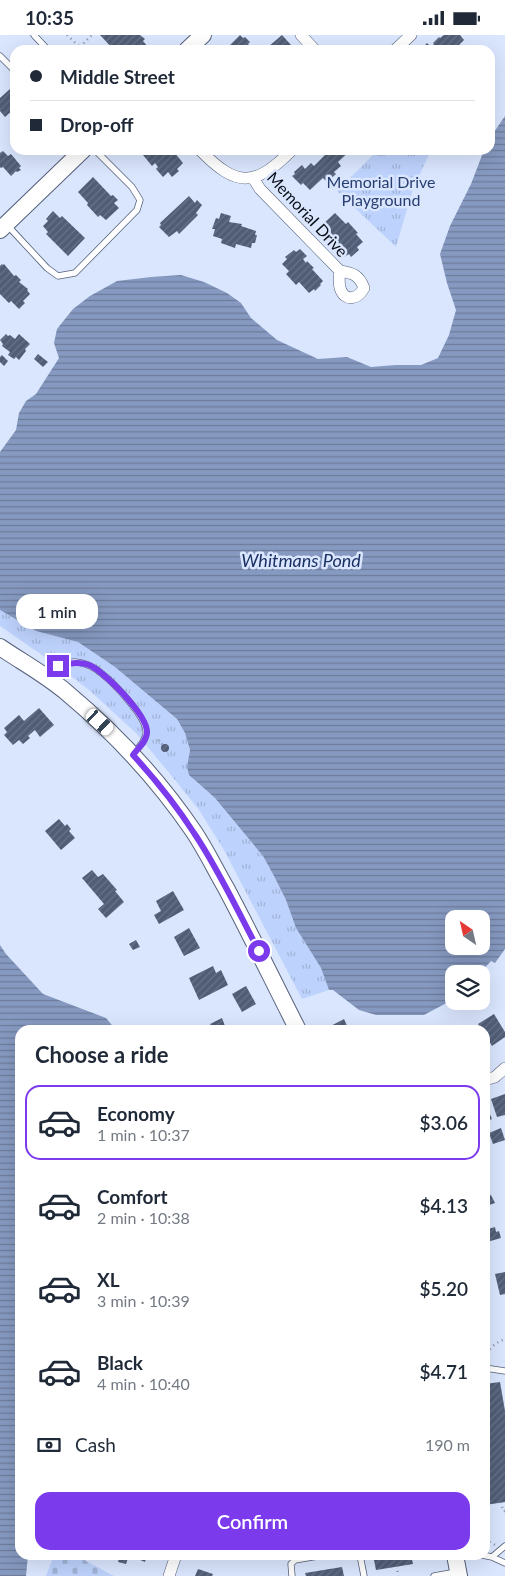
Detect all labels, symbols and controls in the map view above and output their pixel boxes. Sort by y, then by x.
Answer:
text: 10:35 [25,6,74,29]
text: Middle Street [60,65,175,88]
text: Drop-off [60,113,134,136]
street label: Memorial Drive [264,168,352,260]
park label: Memorial Drive Playground [327,172,435,209]
water label: Whitmans Pond [241,549,361,571]
callout: 1 min [17,593,99,629]
text: 1 min [37,602,77,621]
route end [47,655,69,677]
car [83,706,116,738]
north arrow [445,910,490,955]
map controls [445,910,490,1010]
route start [248,940,270,962]
button: layers [445,965,490,1010]
text: Choose a ride [35,1041,169,1068]
icon: car [37,1100,82,1145]
text: Economy [97,1102,175,1125]
text: $3.06 [419,1111,468,1134]
text: 1 min · 10:37 [97,1125,190,1144]
icon: car [37,1183,82,1228]
text: Comfort [97,1185,168,1208]
text: $4.13 [419,1194,468,1217]
text: 2 min · 10:38 [97,1208,190,1227]
icon: car [37,1266,82,1311]
text: XL [97,1268,120,1291]
text: $5.20 [419,1277,468,1300]
text: 3 min · 10:39 [97,1291,190,1310]
icon: car [37,1349,82,1394]
text: Black [97,1351,143,1374]
text: $4.71 [419,1360,468,1383]
text: 4 min · 10:40 [97,1374,190,1393]
icon: cash [35,1431,63,1459]
text: Cash [75,1433,116,1456]
text: 190 m [425,1435,470,1454]
button: Confirm [35,1492,470,1550]

